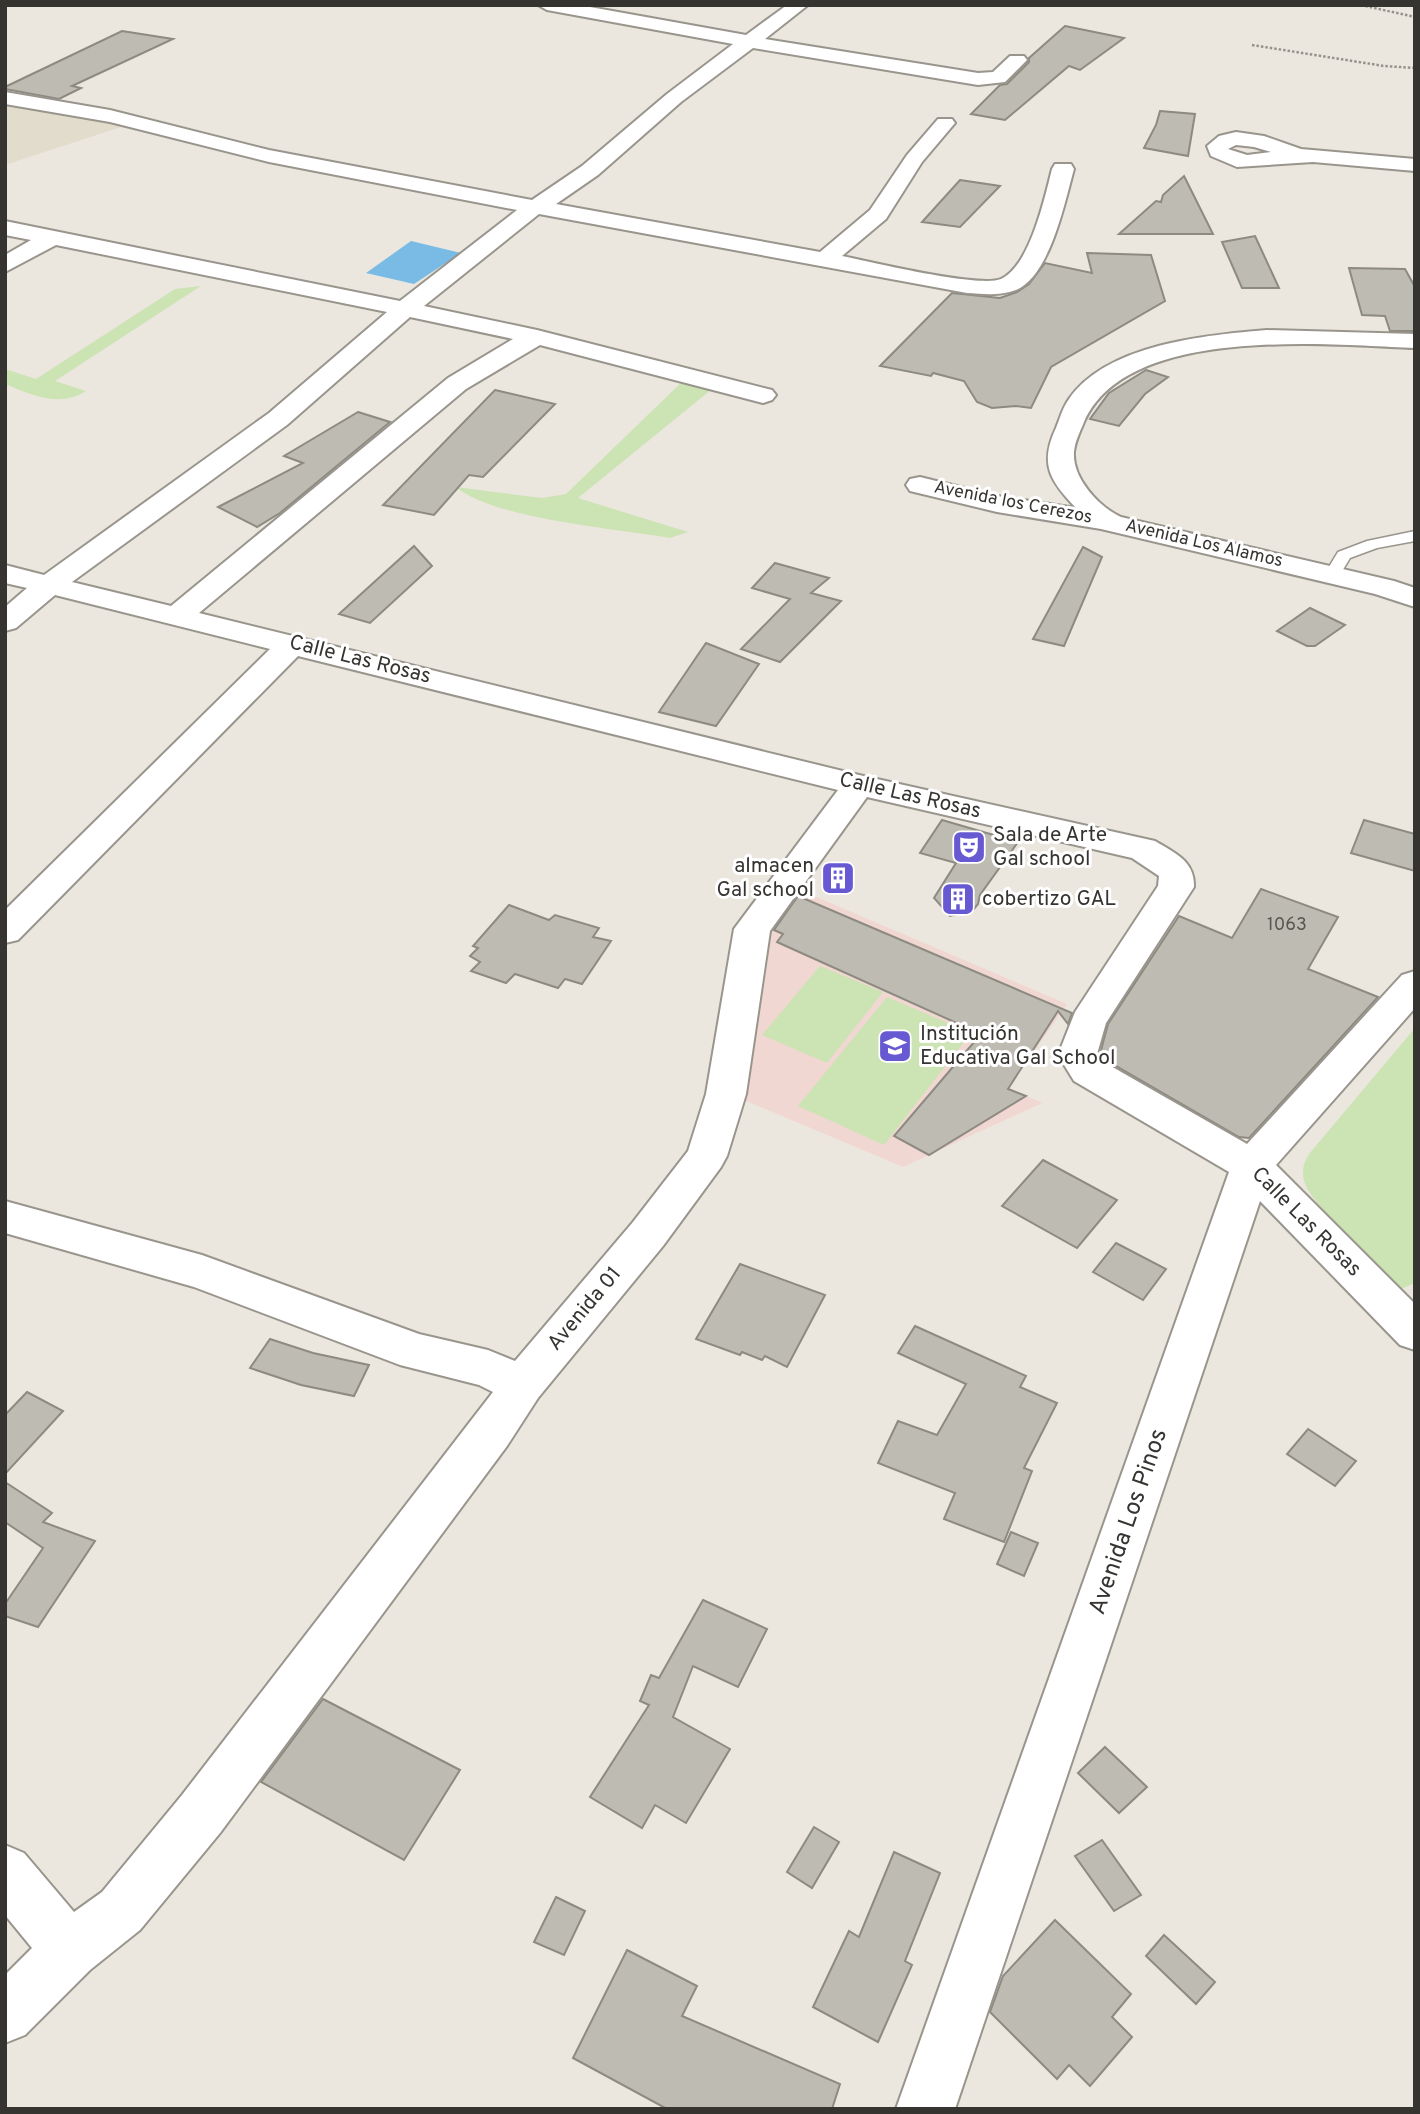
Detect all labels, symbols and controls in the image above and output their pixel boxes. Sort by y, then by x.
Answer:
street label: Avenida los Cerezos [932,476,1094,530]
street label: Avenida Los Alamos [1123,515,1285,573]
street label: Calle Las Rosas [286,629,434,691]
street label: Calle Las Rosas [836,767,984,825]
place label: Sala de Arte Gal school [993,822,1107,873]
theatre icon: Sala de Arte Gal school [950,828,988,866]
place label: almacen Gal school [717,853,814,904]
building icon: almacen Gal school [819,859,857,897]
building icon: cobertizo GAL [939,880,977,918]
place label: cobertizo GAL [982,886,1116,913]
house number: 1063 [1267,914,1307,937]
place label: Institución Educativa Gal School [920,1021,1116,1072]
school or university icon: Institución Educativa Gal School [876,1027,914,1065]
street label: Calle Las Rosas [1245,1161,1367,1283]
street label: Avenida 01 [542,1261,628,1357]
street label: Avenida Los Pinos [1083,1425,1175,1619]

